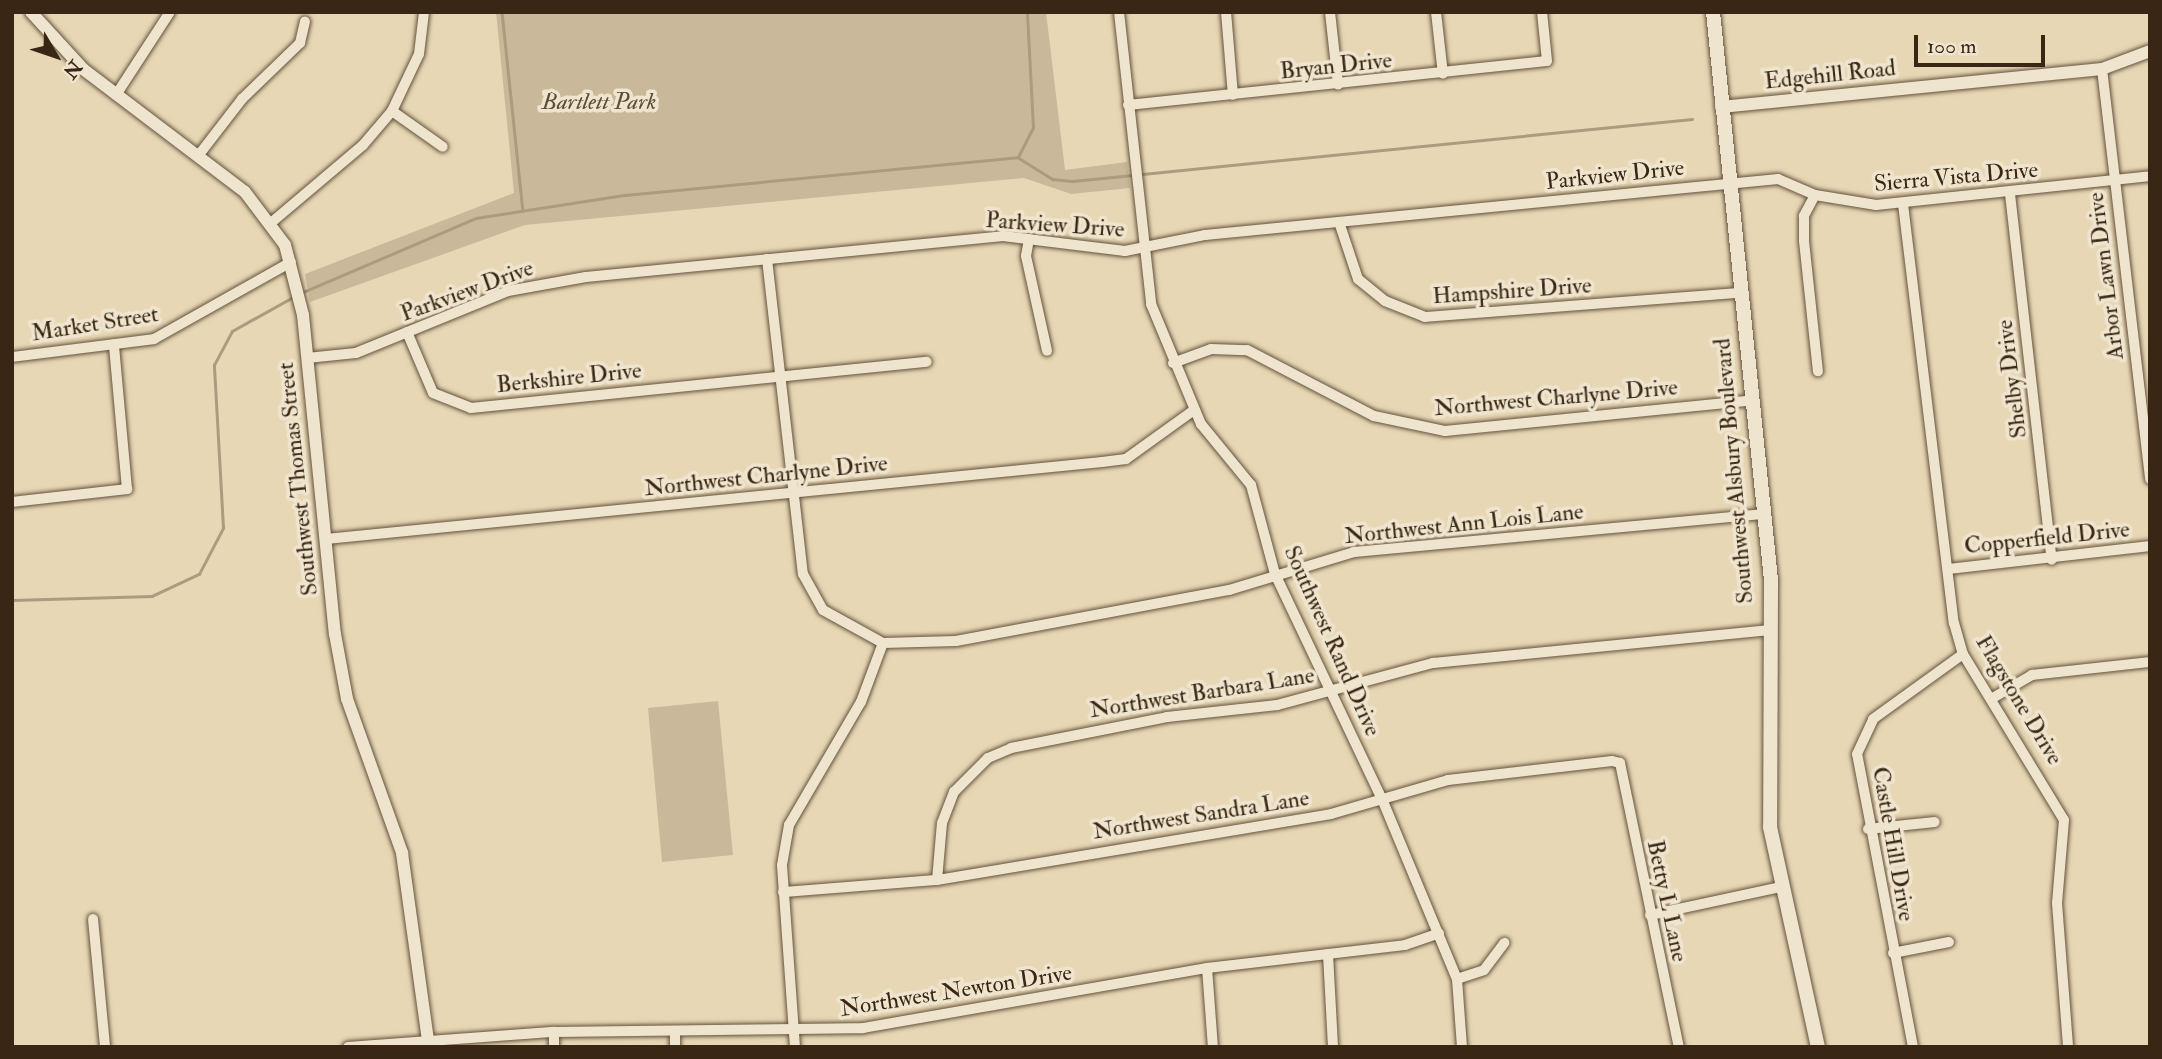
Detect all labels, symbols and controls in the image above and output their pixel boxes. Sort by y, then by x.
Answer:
north arrow [21,21,91,91]
scale bar [1917,21,2048,65]
text: 100 m [1927,33,1977,60]
street label: Bryan Drive [1279,46,1393,86]
street label: Edgehill Road [1763,54,1897,96]
text: N [58,55,87,83]
park label: Bartlett Park [542,88,656,116]
street label: Parkview Drive [1544,154,1686,196]
street label: Sierra Vista Drive [1873,156,2039,198]
street label: Arbor Lawn Drive [2082,191,2130,361]
street label: Parkview Drive [985,206,1125,244]
street label: Parkview Drive [397,254,537,328]
street label: Hampshire Drive [1432,272,1592,310]
street label: Market Street [30,300,160,348]
street label: Shelby Drive [1991,318,2033,440]
street label: Southwest Alsbury Boulevard [1709,337,1759,605]
street label: Berkshire Drive [495,357,643,399]
street label: Southwest Thomas Street [272,361,324,597]
street label: Northwest Charlyne Drive [1433,374,1679,422]
street label: Northwest Charlyne Drive [643,449,889,503]
street label: Northwest Ann Lois Lane [1343,498,1585,550]
street label: Copperfield Drive [1963,516,2131,560]
street label: Southwest Rand Drive [1278,542,1386,740]
street label: Flagstone Drive [1969,630,2069,770]
street label: Northwest Barbara Lane [1088,662,1316,724]
street label: Castle Hill Drive [1866,765,1920,923]
street label: Northwest Sandra Lane [1091,784,1311,846]
street label: Betty L Lane [1641,838,1693,964]
street label: Northwest Newton Drive [838,959,1074,1023]

